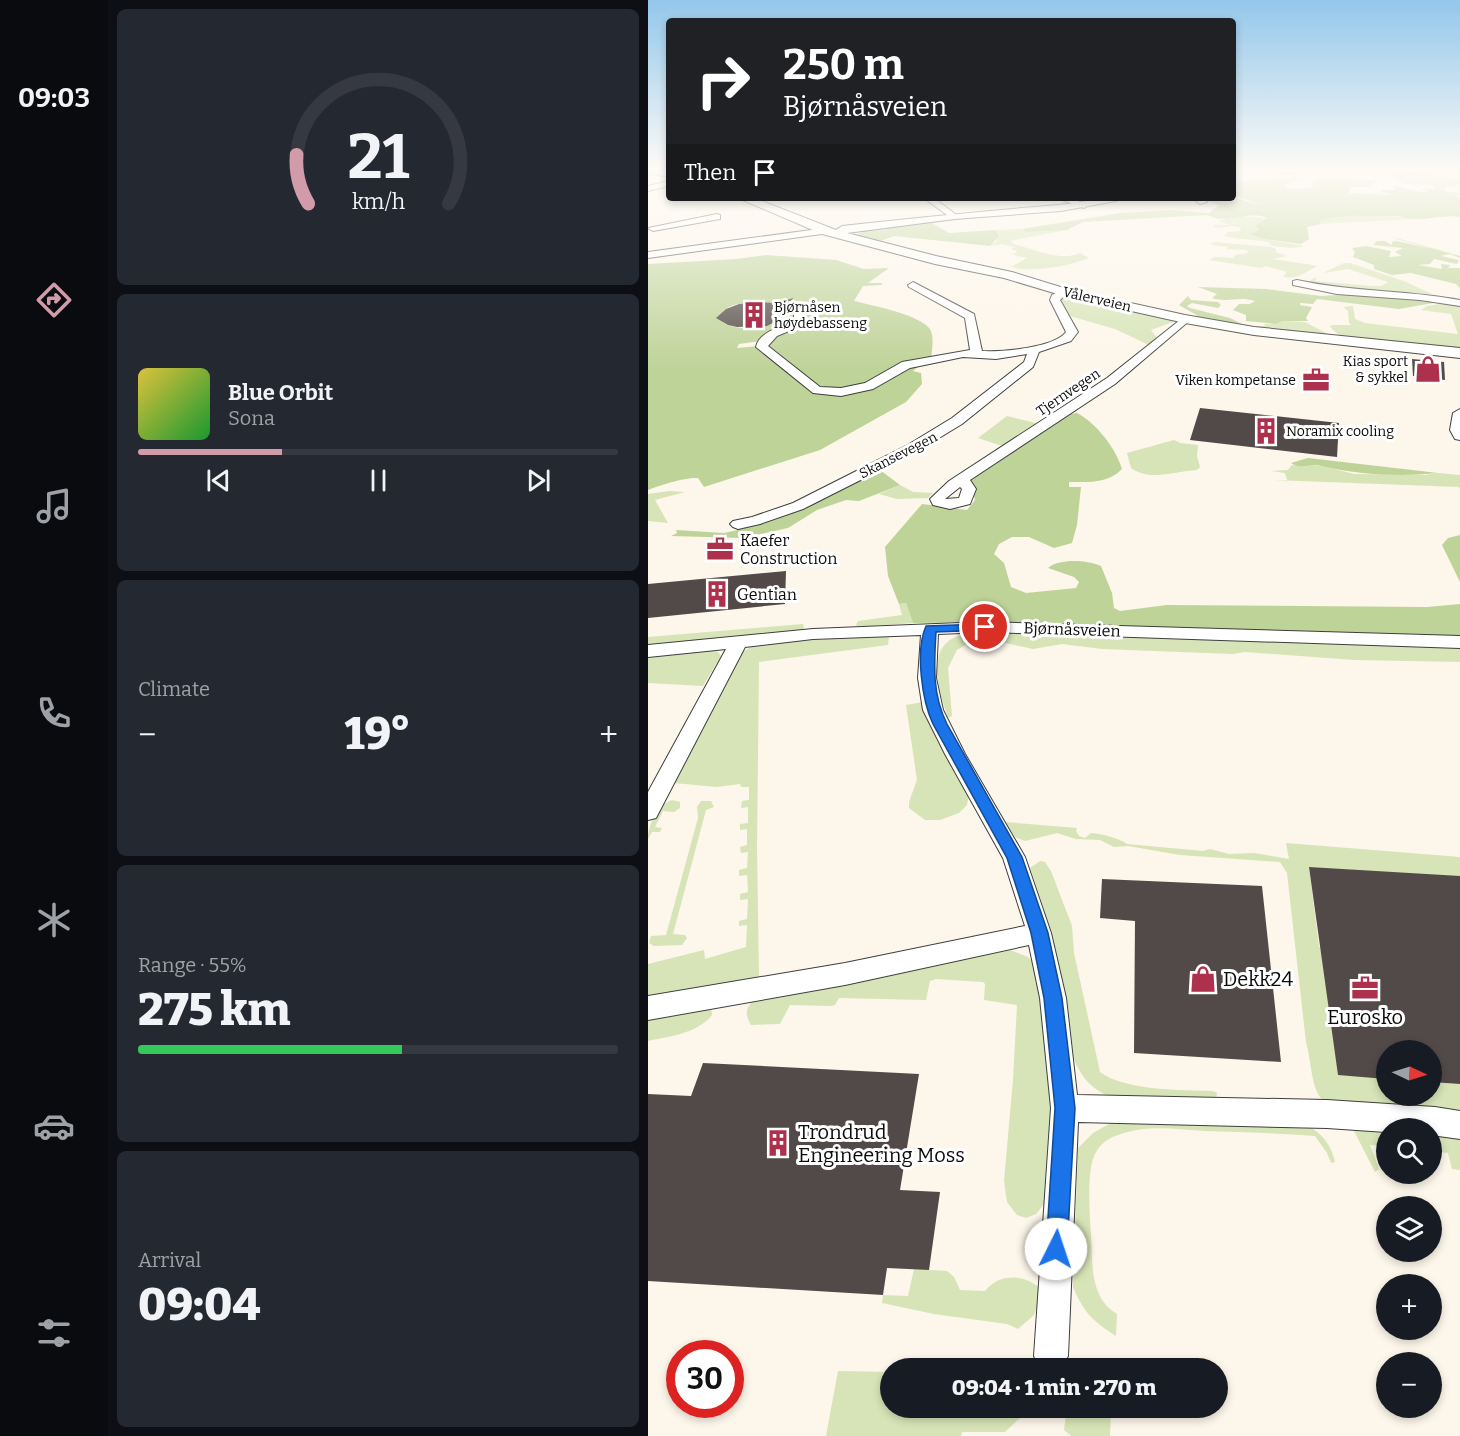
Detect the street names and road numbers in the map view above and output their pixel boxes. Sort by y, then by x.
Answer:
street label: Vålerveien [1061,283,1133,316]
street label: Tjernvegen [1033,365,1103,420]
street label: Skansevegen [856,428,940,482]
street label: Bjørnåsveien [1023,618,1121,641]

